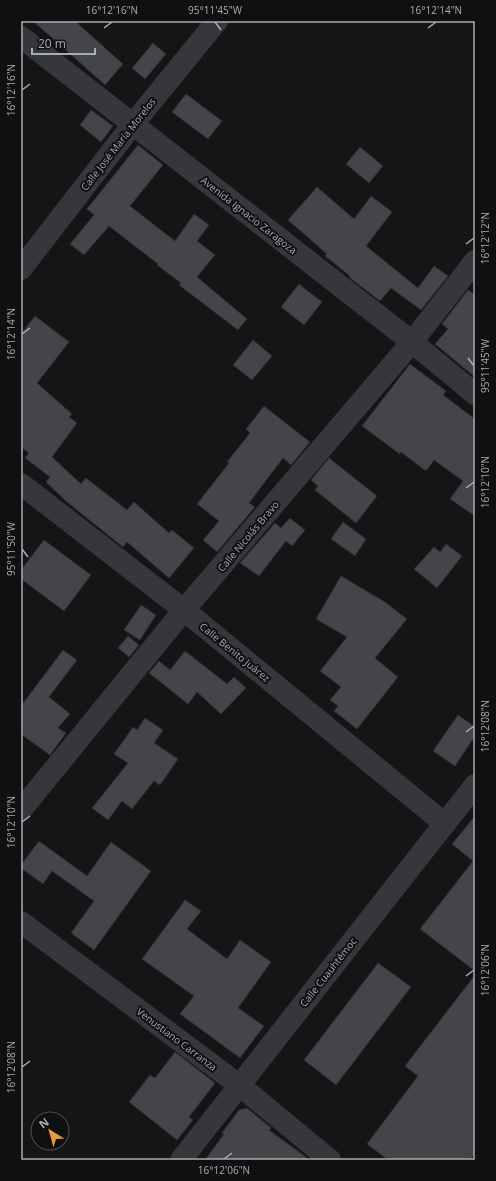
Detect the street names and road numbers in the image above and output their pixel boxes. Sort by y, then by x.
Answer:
street label: Calle José María Morelos [77,95,159,193]
street label: Avenida Ignacio Zaragoza [198,173,300,257]
street label: Calle Nicolás Bravo [214,498,282,574]
street label: Calle Benito Juárez [197,619,273,685]
street label: Calle Cuauhtémoc [296,934,360,1010]
street label: Venustiano Carranza [134,1004,220,1074]

